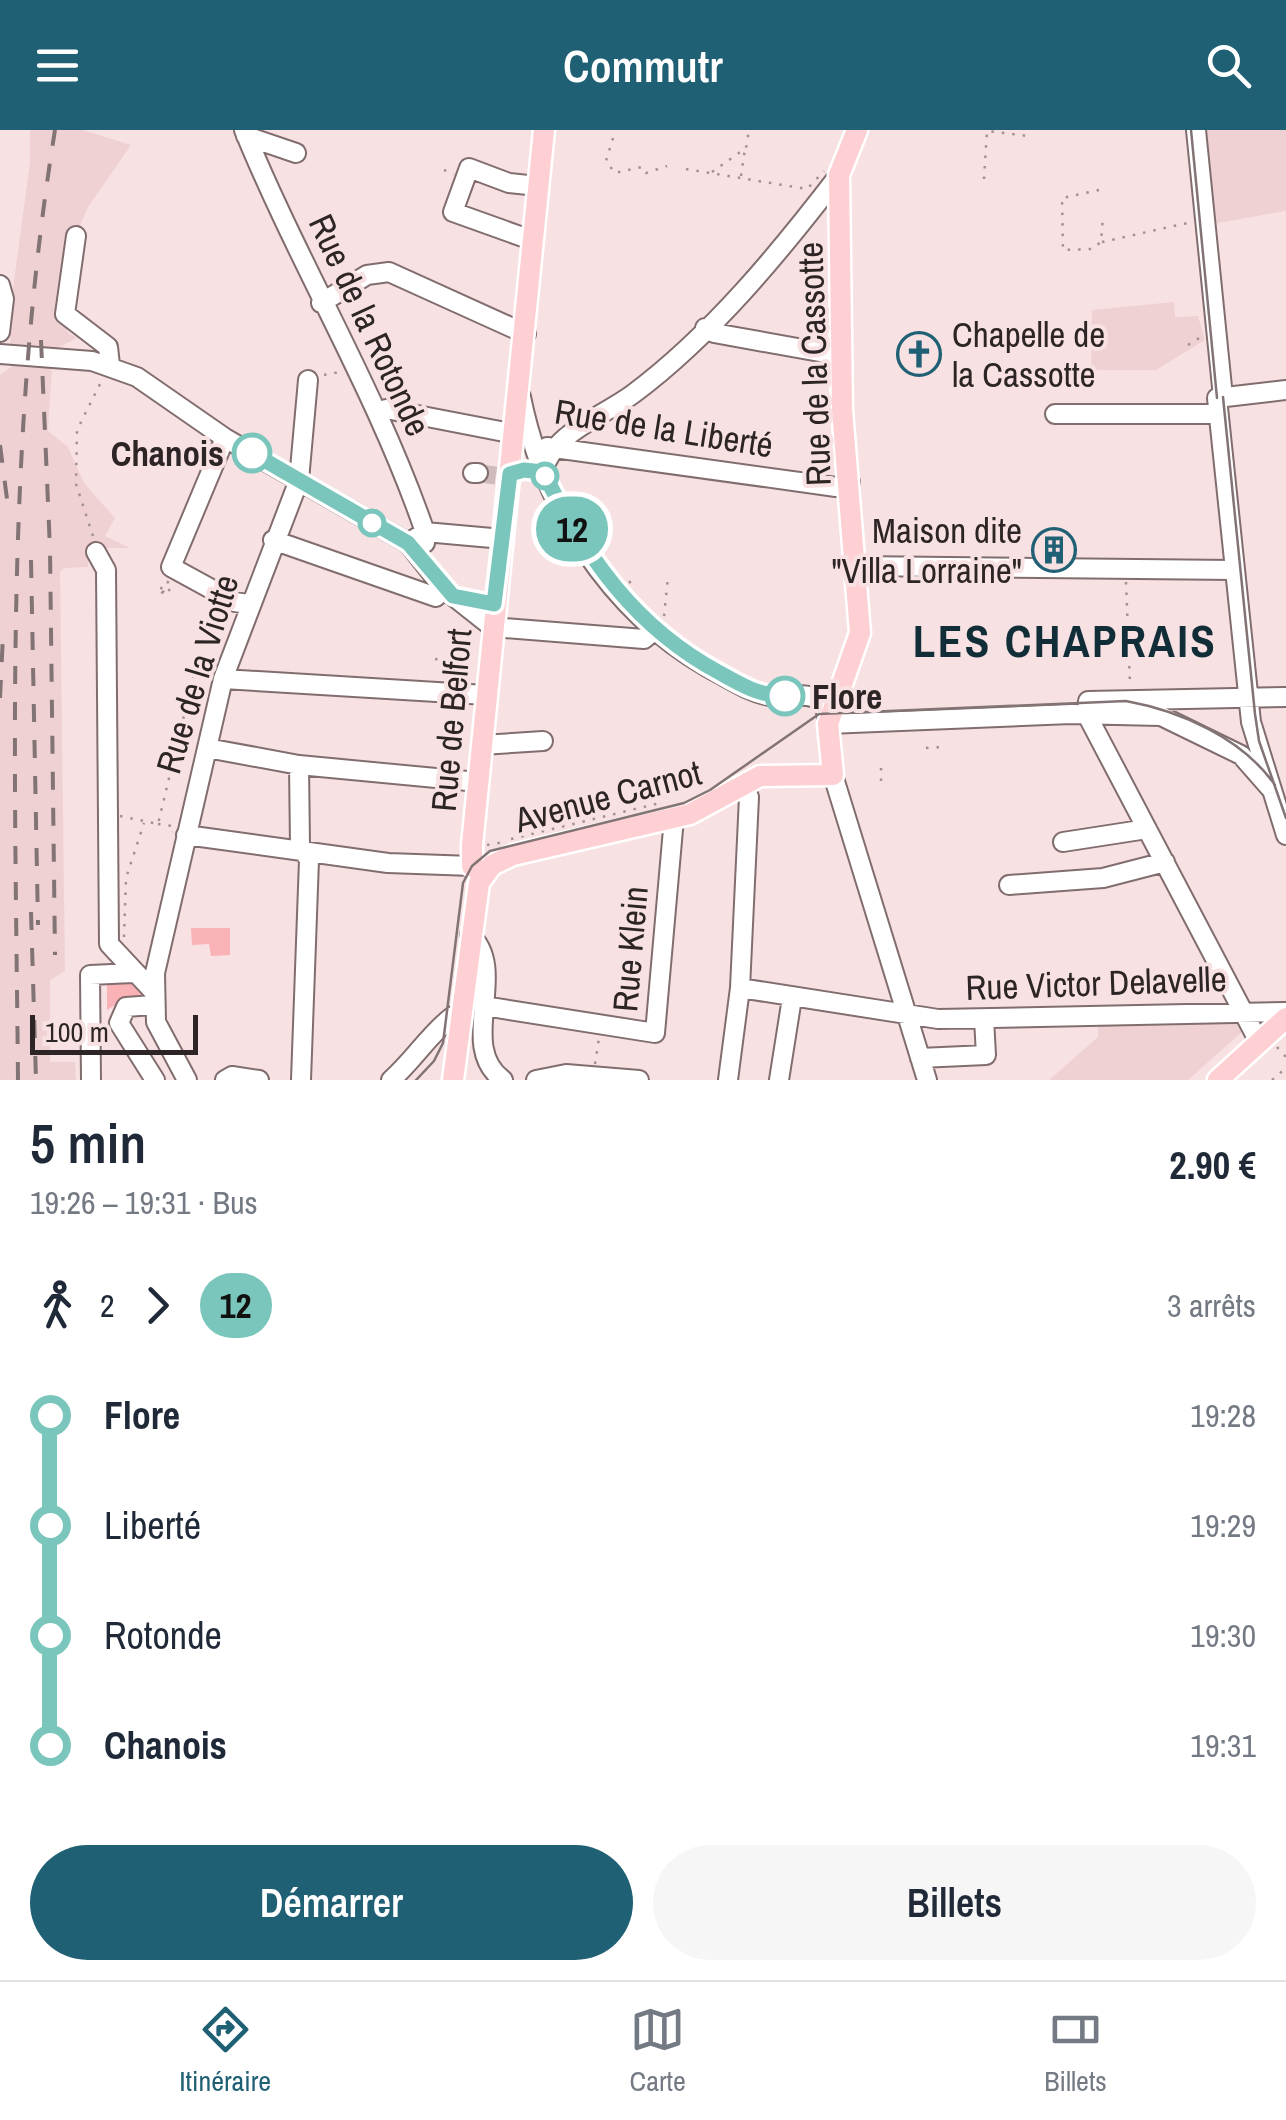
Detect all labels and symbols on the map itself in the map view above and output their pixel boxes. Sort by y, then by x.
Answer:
street label: Rue de la Rotonde [298,207,442,443]
street label: Rue de la Cassotte [786,241,842,487]
place label: Chapelle de la Cassotte [952,311,1105,398]
church icon: Chapelle de la Cassotte [896,331,942,377]
street label: Rue de la Liberté [552,388,776,468]
place label: Chanois [111,430,224,477]
marker: Chanois [233,434,271,472]
unlabelled marker [532,463,558,489]
line badge: 12 [527,496,617,562]
place label: Maison dite "Villa Lorraine" [831,507,1022,594]
unlabelled marker [359,510,385,536]
building icon: Maison dite "Villa Lorraine" [1031,527,1077,573]
street label: Rue de la Viotte [145,569,249,779]
district label: LES CHAPRAIS [913,610,1217,671]
street label: Rue de Belfort [420,627,482,813]
place label: Flore [812,673,882,720]
marker: Flore [766,677,804,715]
street label: Avenue Carnot [509,749,706,844]
street label: Rue Klein [601,884,659,1014]
street label: Rue Victor Delavelle [965,955,1227,1011]
scale bar [30,1010,198,1054]

